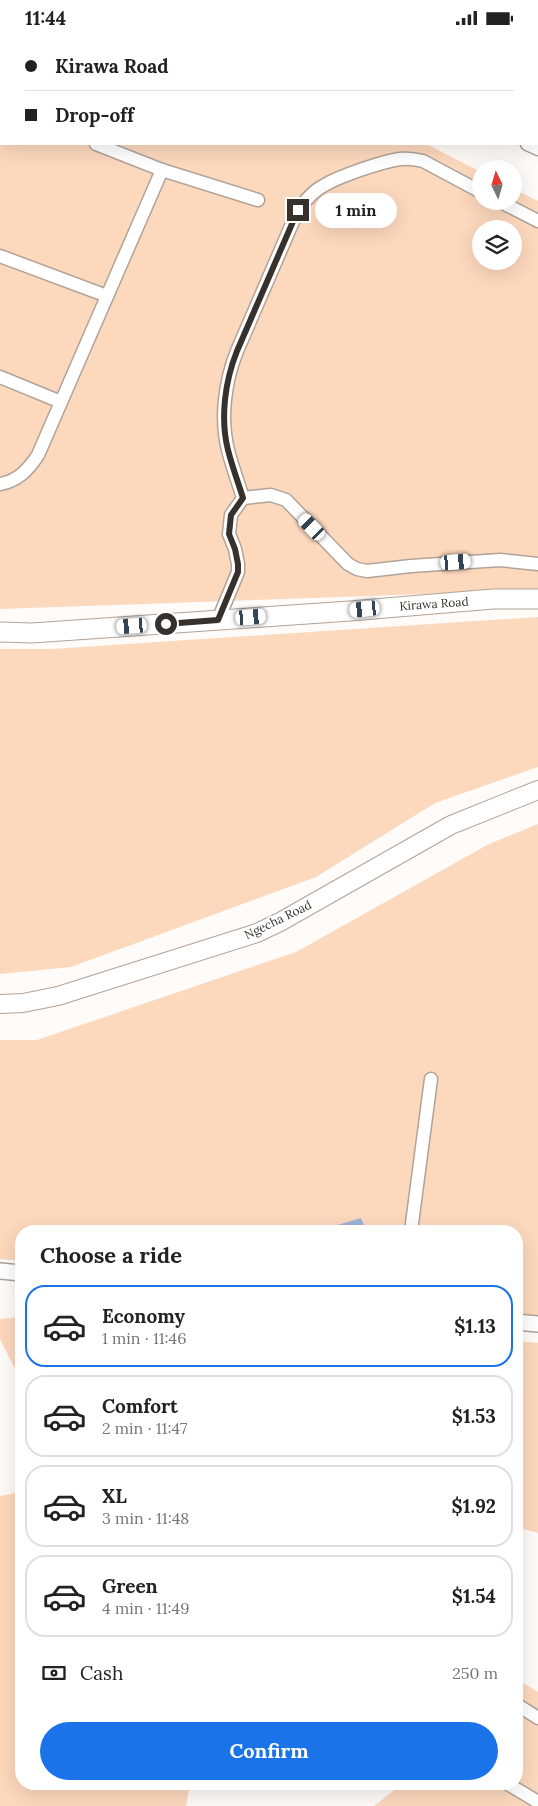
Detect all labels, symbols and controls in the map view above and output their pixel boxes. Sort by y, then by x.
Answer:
text: 11:44 [25,6,66,30]
text: Kirawa Road [55,54,169,78]
text: Drop-off [55,103,134,127]
north arrow [472,160,522,210]
map controls [472,160,522,270]
callout: 1 min [316,193,398,227]
route end [287,199,309,221]
text: 1 min [336,200,376,220]
button: layers [472,220,522,270]
car [296,511,327,543]
car [440,553,471,571]
street label: Kirawa Road [399,594,469,613]
car [349,600,380,618]
car [235,608,266,626]
route start [155,613,177,635]
car [116,617,147,635]
street label: Ngecha Road [242,897,314,942]
text: Choose a ride [40,1241,182,1269]
icon: car [42,1304,87,1349]
text: Economy [102,1304,185,1328]
text: $1.13 [454,1314,496,1338]
text: 1 min · 11:46 [102,1328,187,1348]
icon: car [42,1394,87,1439]
text: Comfort [102,1394,178,1418]
text: $1.53 [452,1404,496,1428]
text: 2 min · 11:47 [102,1418,187,1438]
icon: car [42,1484,87,1529]
text: XL [102,1484,127,1508]
text: $1.92 [452,1494,496,1518]
text: 3 min · 11:48 [102,1508,189,1528]
icon: car [42,1574,87,1619]
text: Green [102,1574,158,1598]
text: $1.54 [452,1584,496,1608]
text: 4 min · 11:49 [102,1598,189,1618]
icon: cash [40,1659,68,1687]
text: Cash [80,1661,123,1685]
text: 250 m [452,1663,498,1683]
button: Confirm [40,1722,498,1780]

